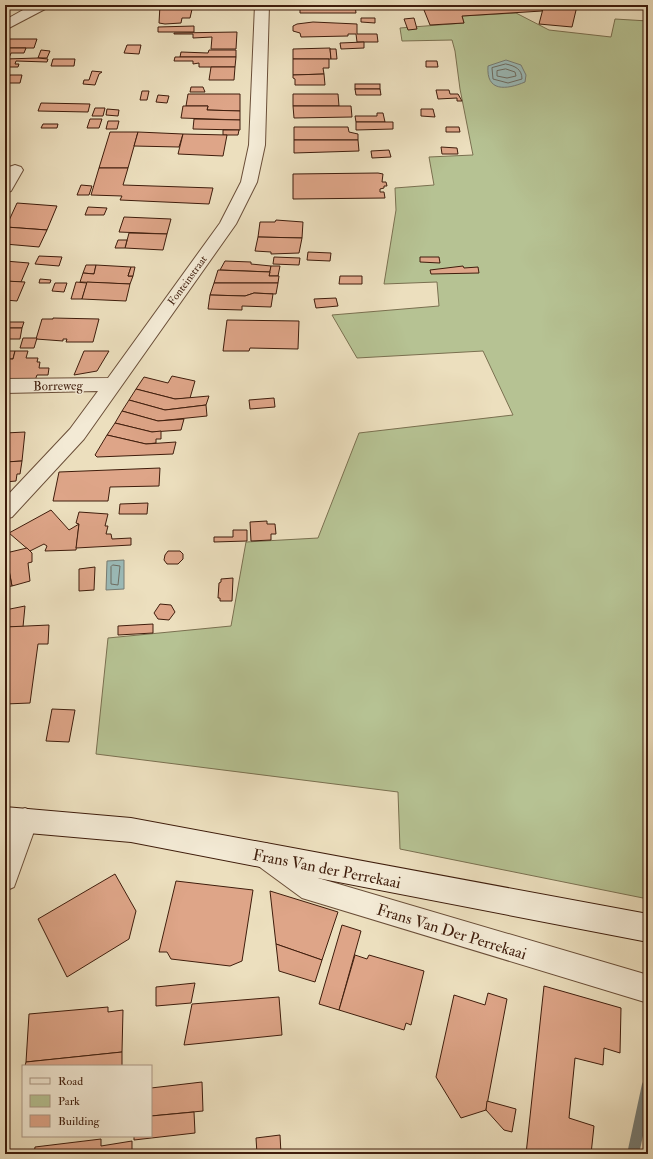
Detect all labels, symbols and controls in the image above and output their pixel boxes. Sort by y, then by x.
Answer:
street label: Fonteinstraat [165,253,210,308]
street label: Borreweg [33,378,84,394]
street label: Frans Van der Perrekaai [251,845,403,893]
street label: Frans Van Der Perrekaai [374,900,529,964]
legend [22,1065,152,1137]
text: Road [58,1074,83,1089]
text: Park [58,1094,80,1109]
text: Building [58,1114,101,1129]

